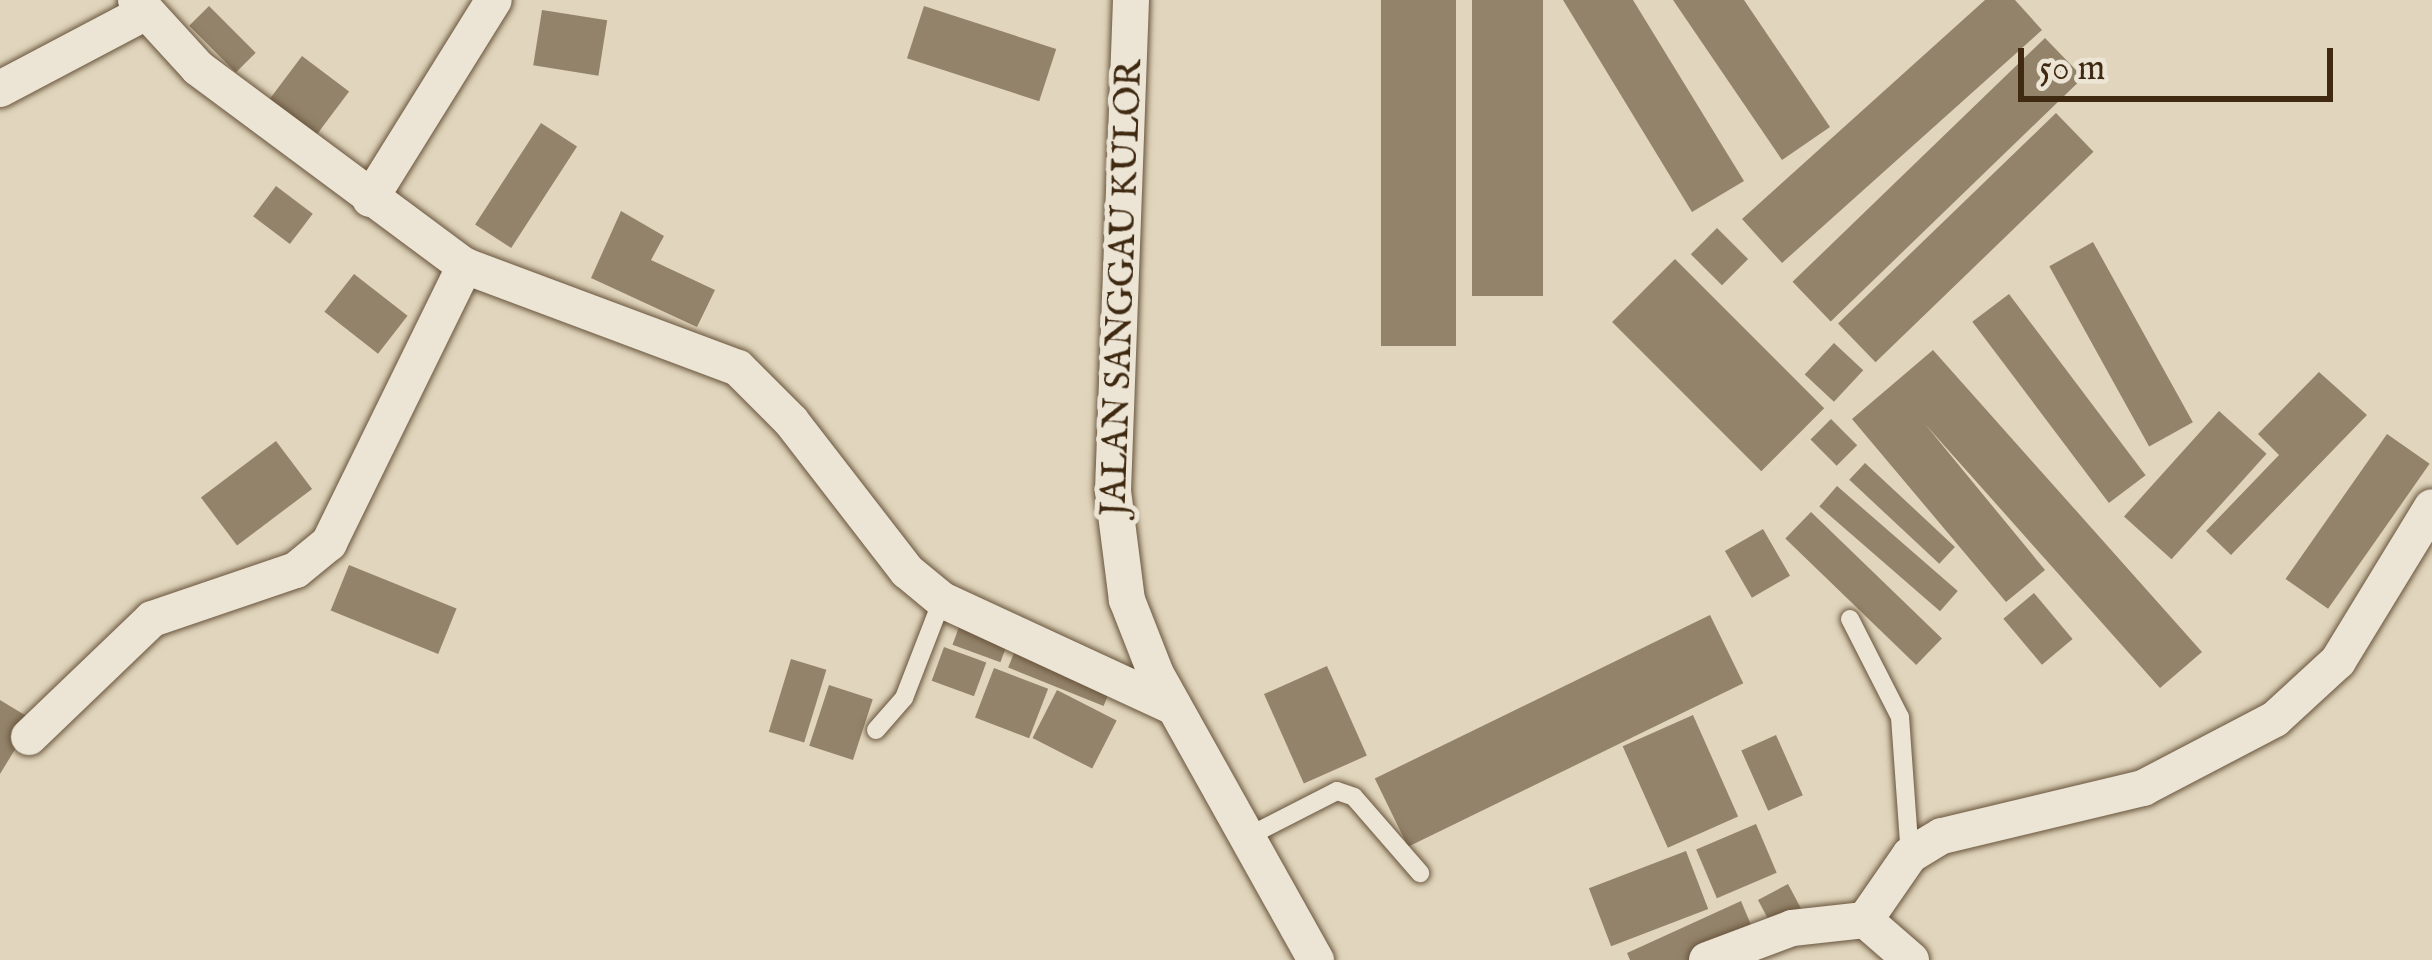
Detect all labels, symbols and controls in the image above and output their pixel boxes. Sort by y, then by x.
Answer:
scale bar [2024,24,2339,98]
text: 50 m [2039,46,2105,92]
street label: JALAN SANGGAU KULOR [1093,59,1153,517]

